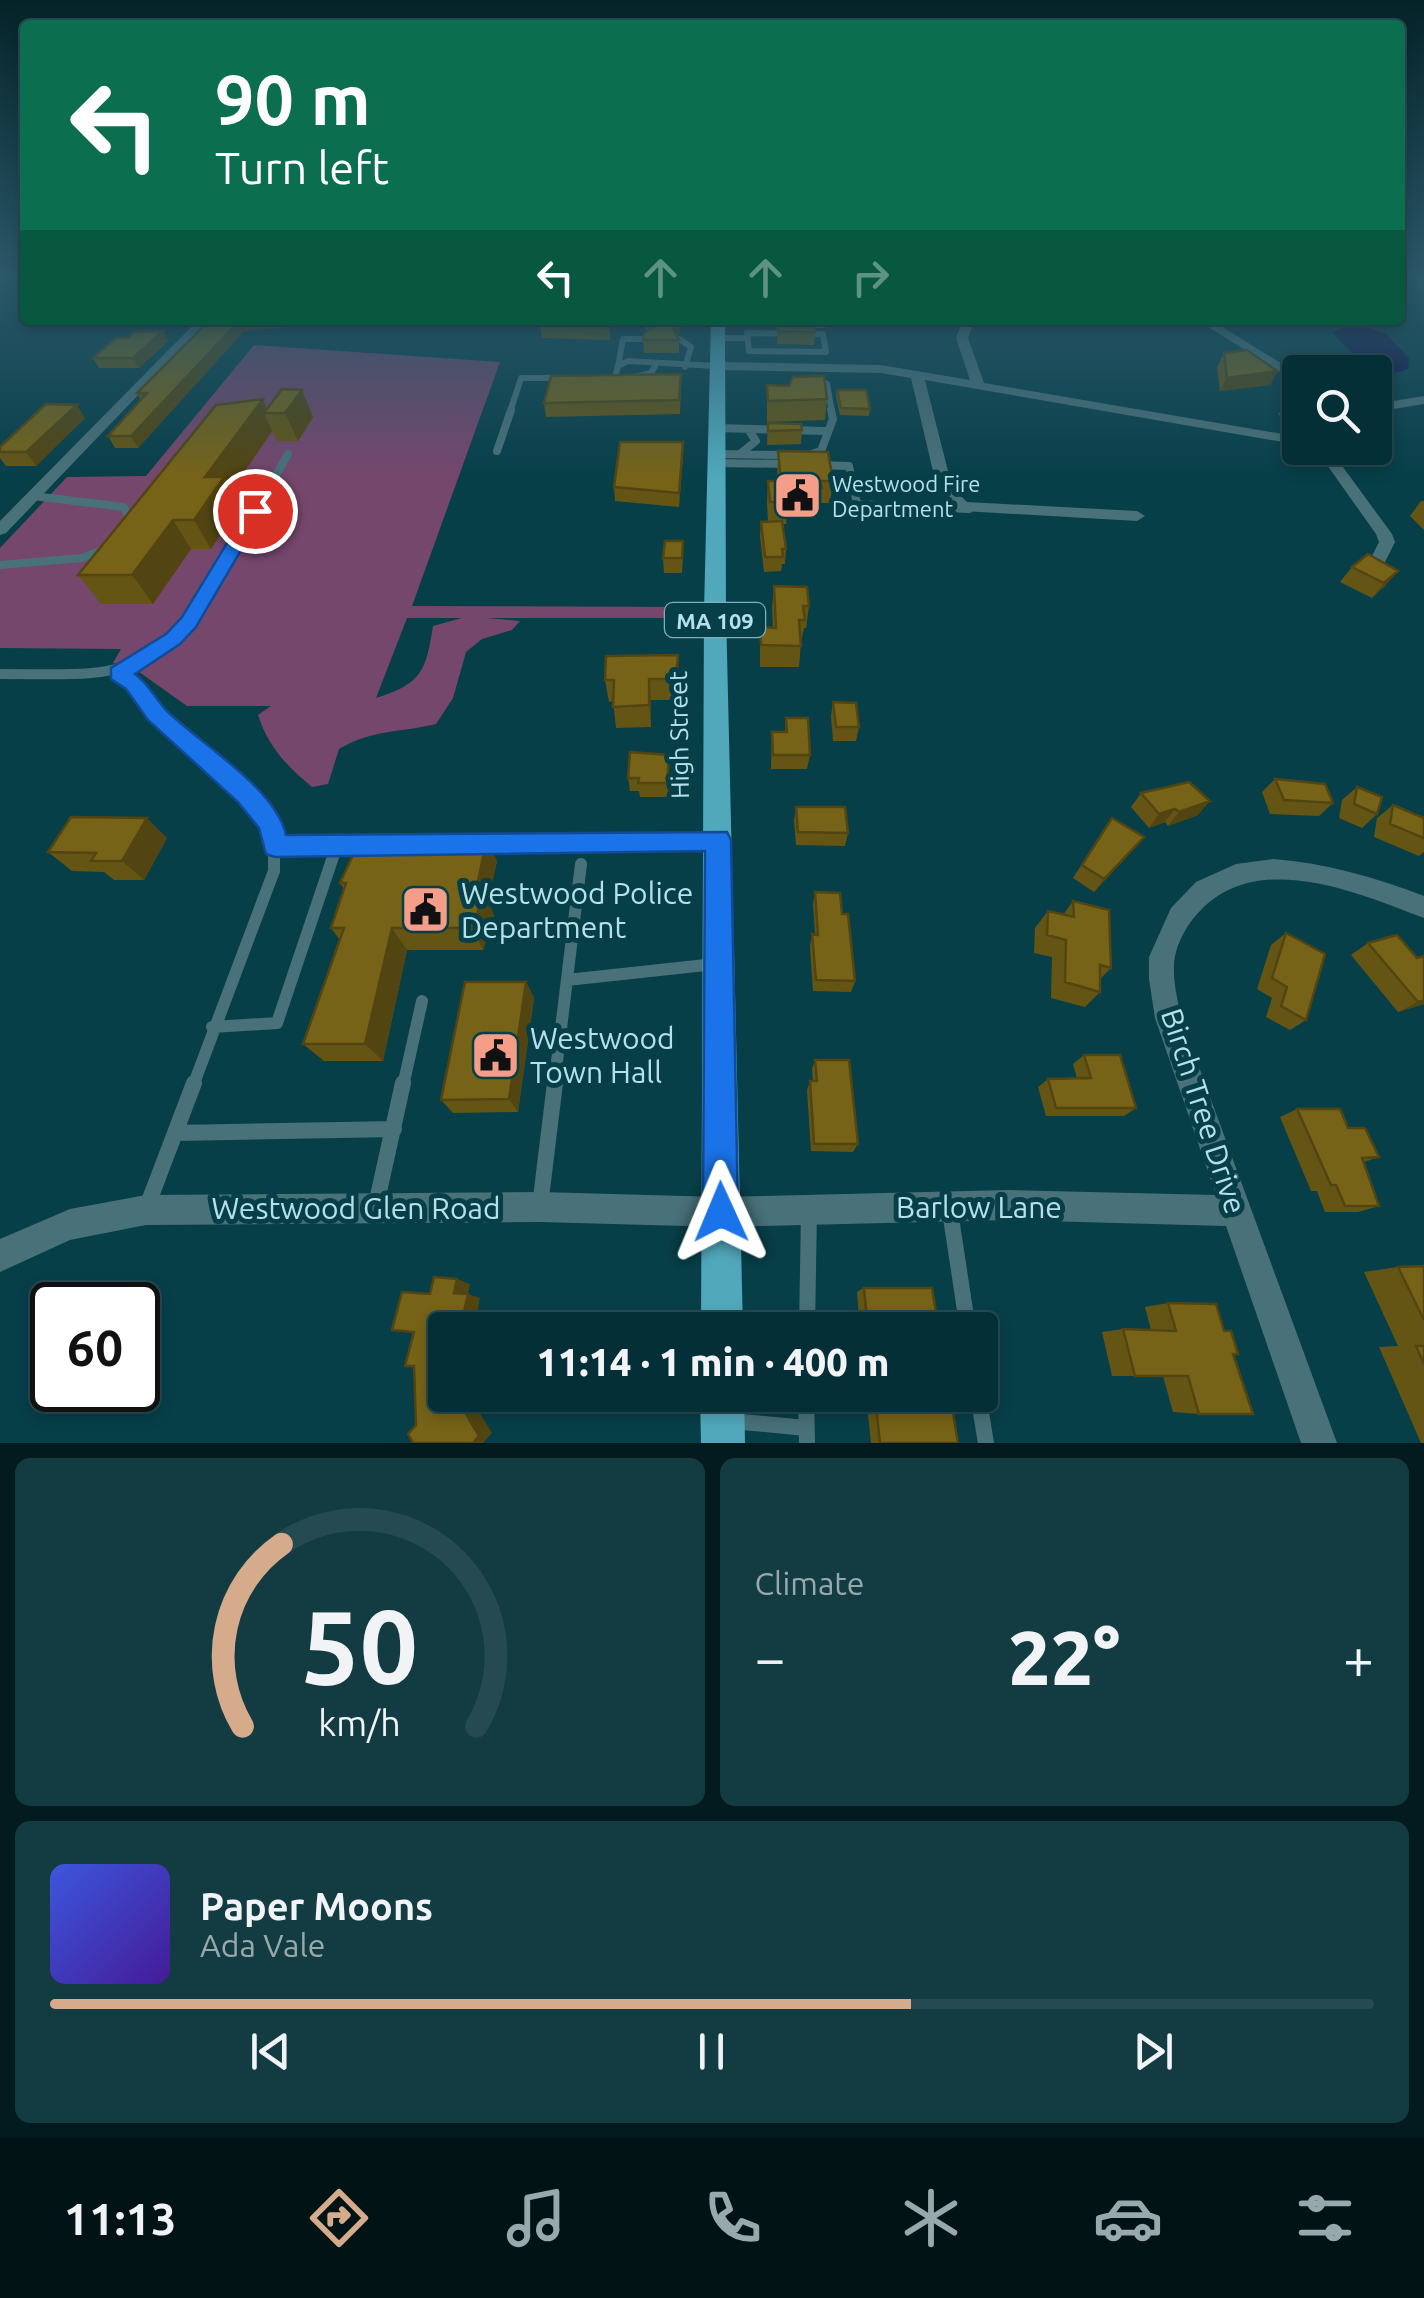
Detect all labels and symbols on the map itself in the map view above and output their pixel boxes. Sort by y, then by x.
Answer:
pin [213,469,298,554]
public building icon: Westwood Fire Department [771,470,823,522]
place label: Westwood Fire Department [832,471,980,521]
road number: MA 109 [665,603,765,637]
street label: High Street [664,671,694,799]
place label: Westwood Police Department [461,876,693,944]
public building icon: Westwood Police Department [400,884,452,936]
street label: Birch Tree Drive [1155,1004,1253,1218]
place label: Westwood Town Hall [530,1021,675,1089]
public building icon: Westwood Town Hall [469,1029,521,1081]
position arrow [669,1160,773,1264]
street label: Barlow Lane [896,1190,1062,1224]
street label: Westwood Glen Road [212,1191,500,1225]
speed limit sign: 60 [30,1282,160,1412]

